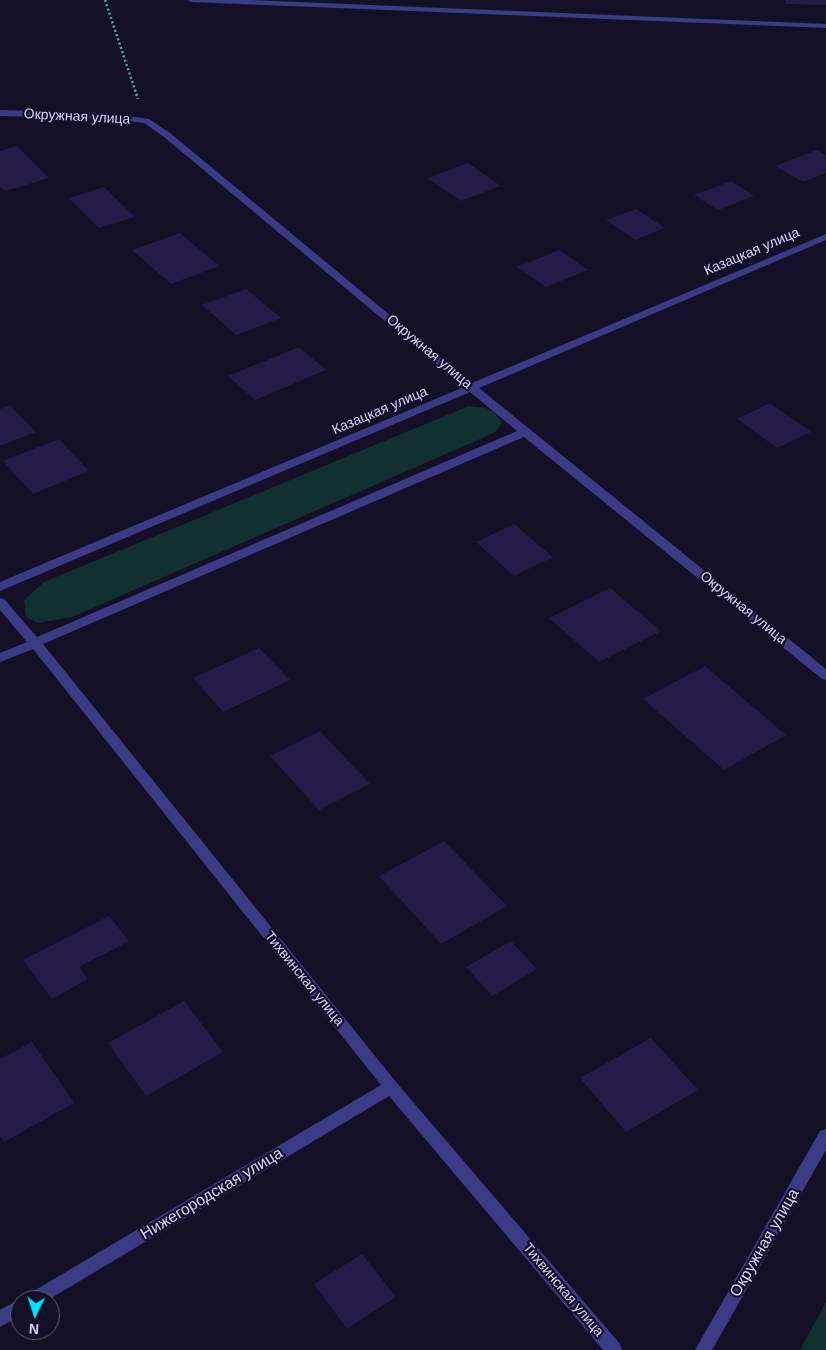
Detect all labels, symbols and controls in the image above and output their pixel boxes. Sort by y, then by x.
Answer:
street label: Окружная улица [23,106,131,128]
street label: Казацкая улица [702,224,802,280]
street label: Окружная улица [383,311,475,393]
street label: Казацкая улица [330,383,430,439]
street label: Окружная улица [696,568,790,648]
street label: Тихвинская улица [261,928,347,1030]
street label: Нижегородская улица [137,1144,287,1244]
street label: Окружная улица [726,1185,804,1301]
street label: Тихвинская улица [519,1240,607,1340]
north arrow [10,1290,60,1340]
text: N [28,1321,40,1337]

